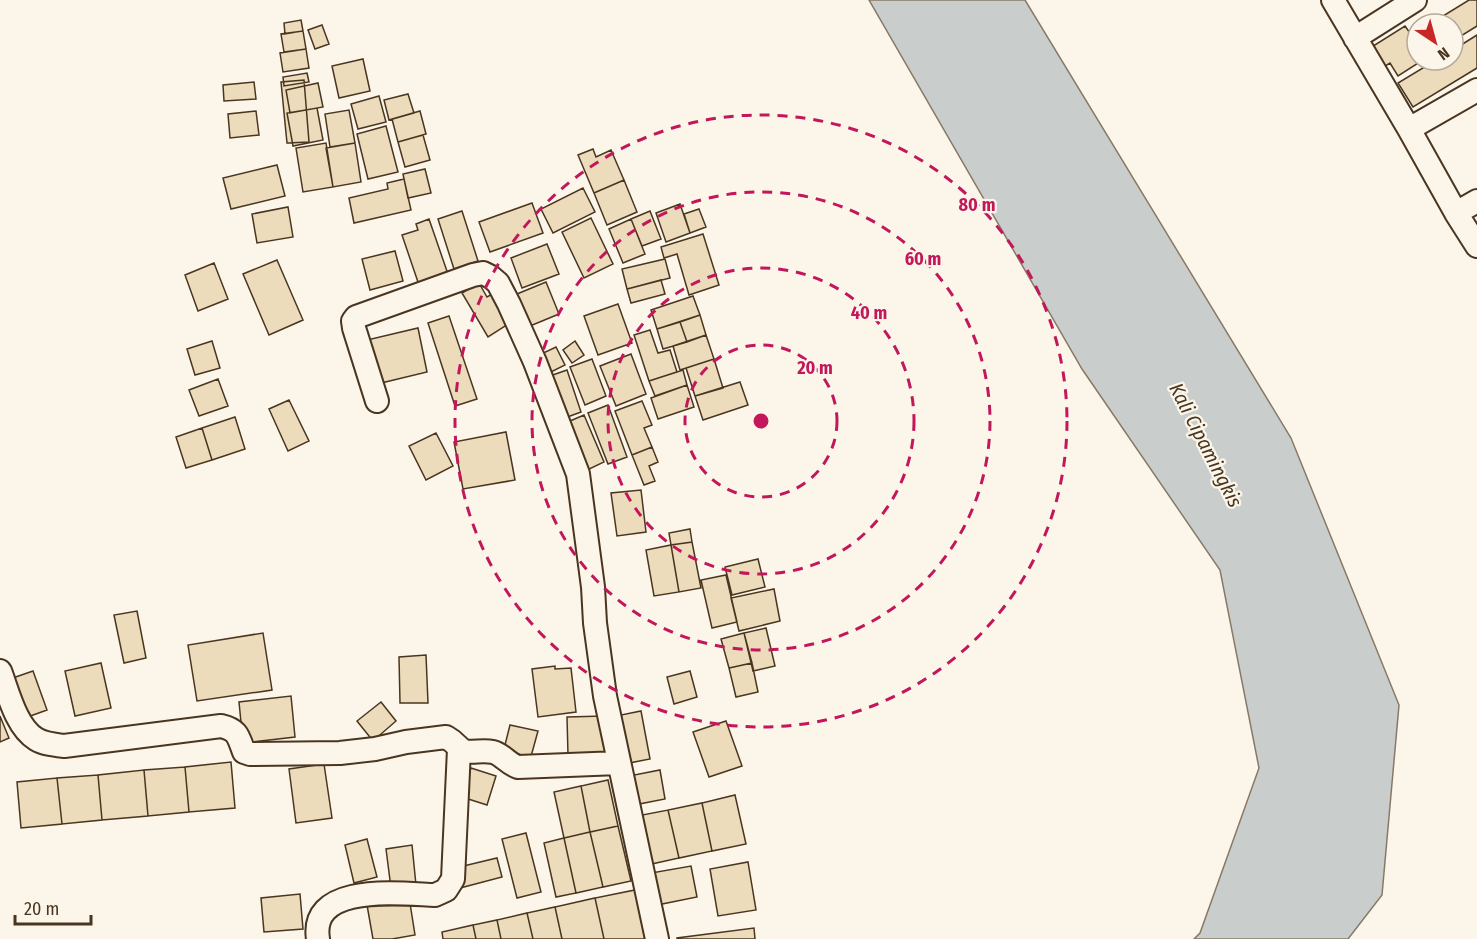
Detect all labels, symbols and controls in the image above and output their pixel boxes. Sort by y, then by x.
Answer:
north arrow [1405,12,1465,72]
text: N [1434,43,1453,64]
text: 80 m [959,194,995,216]
text: 60 m [905,248,941,270]
text: 40 m [851,302,887,324]
text: 20 m [796,357,833,379]
water label: Kali Cipamingkis [1164,379,1248,512]
centre of rings [751,411,771,431]
scale bar [15,888,92,926]
text: 20 m [24,898,59,920]

